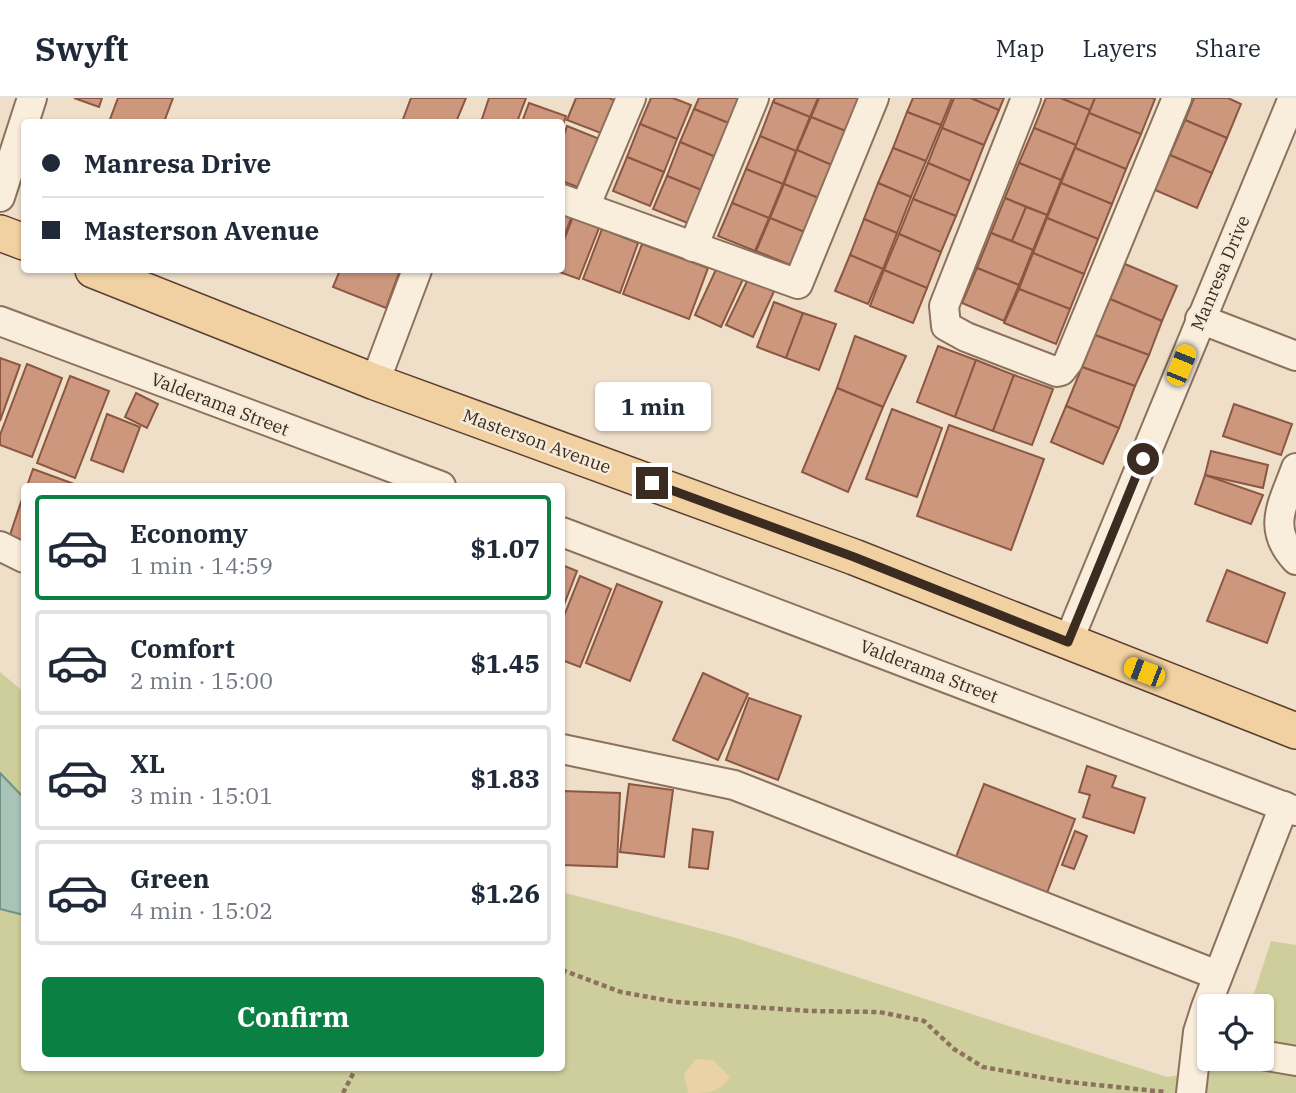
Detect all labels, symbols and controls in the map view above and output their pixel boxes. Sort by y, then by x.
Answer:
text: Swyft [35,27,128,70]
text: Map [996,32,1044,64]
text: Layers [1082,32,1157,64]
text: Share [1195,32,1261,64]
text: Manresa Drive [84,146,271,180]
street label: Manresa Drive [1185,212,1255,334]
text: Masterson Avenue [84,213,319,247]
car [1164,342,1199,388]
street label: Valderama Street [148,367,292,441]
callout: 1 min [594,382,710,430]
text: 1 min [621,391,685,421]
street label: Masterson Avenue [460,404,614,478]
route start [1127,443,1159,475]
route end [636,467,668,499]
icon: car [46,516,109,579]
text: Economy [130,516,248,550]
text: $1.07 [470,531,540,565]
text: 1 min · 14:59 [130,550,273,580]
icon: car [46,631,109,694]
text: Comfort [130,631,235,665]
street label: Valderama Street [857,634,1001,708]
text: $1.45 [470,646,540,680]
car [1121,655,1168,689]
text: 2 min · 15:00 [130,665,273,695]
icon: car [46,746,109,809]
text: XL [130,746,165,780]
text: $1.83 [470,761,540,795]
text: 3 min · 15:01 [130,780,273,810]
icon: car [46,861,109,924]
text: Green [130,861,210,895]
text: $1.26 [470,876,540,910]
text: 4 min · 15:02 [130,895,273,925]
button: Confirm [42,977,544,1057]
map controls [1197,994,1274,1071]
button: locate [1197,994,1274,1071]

